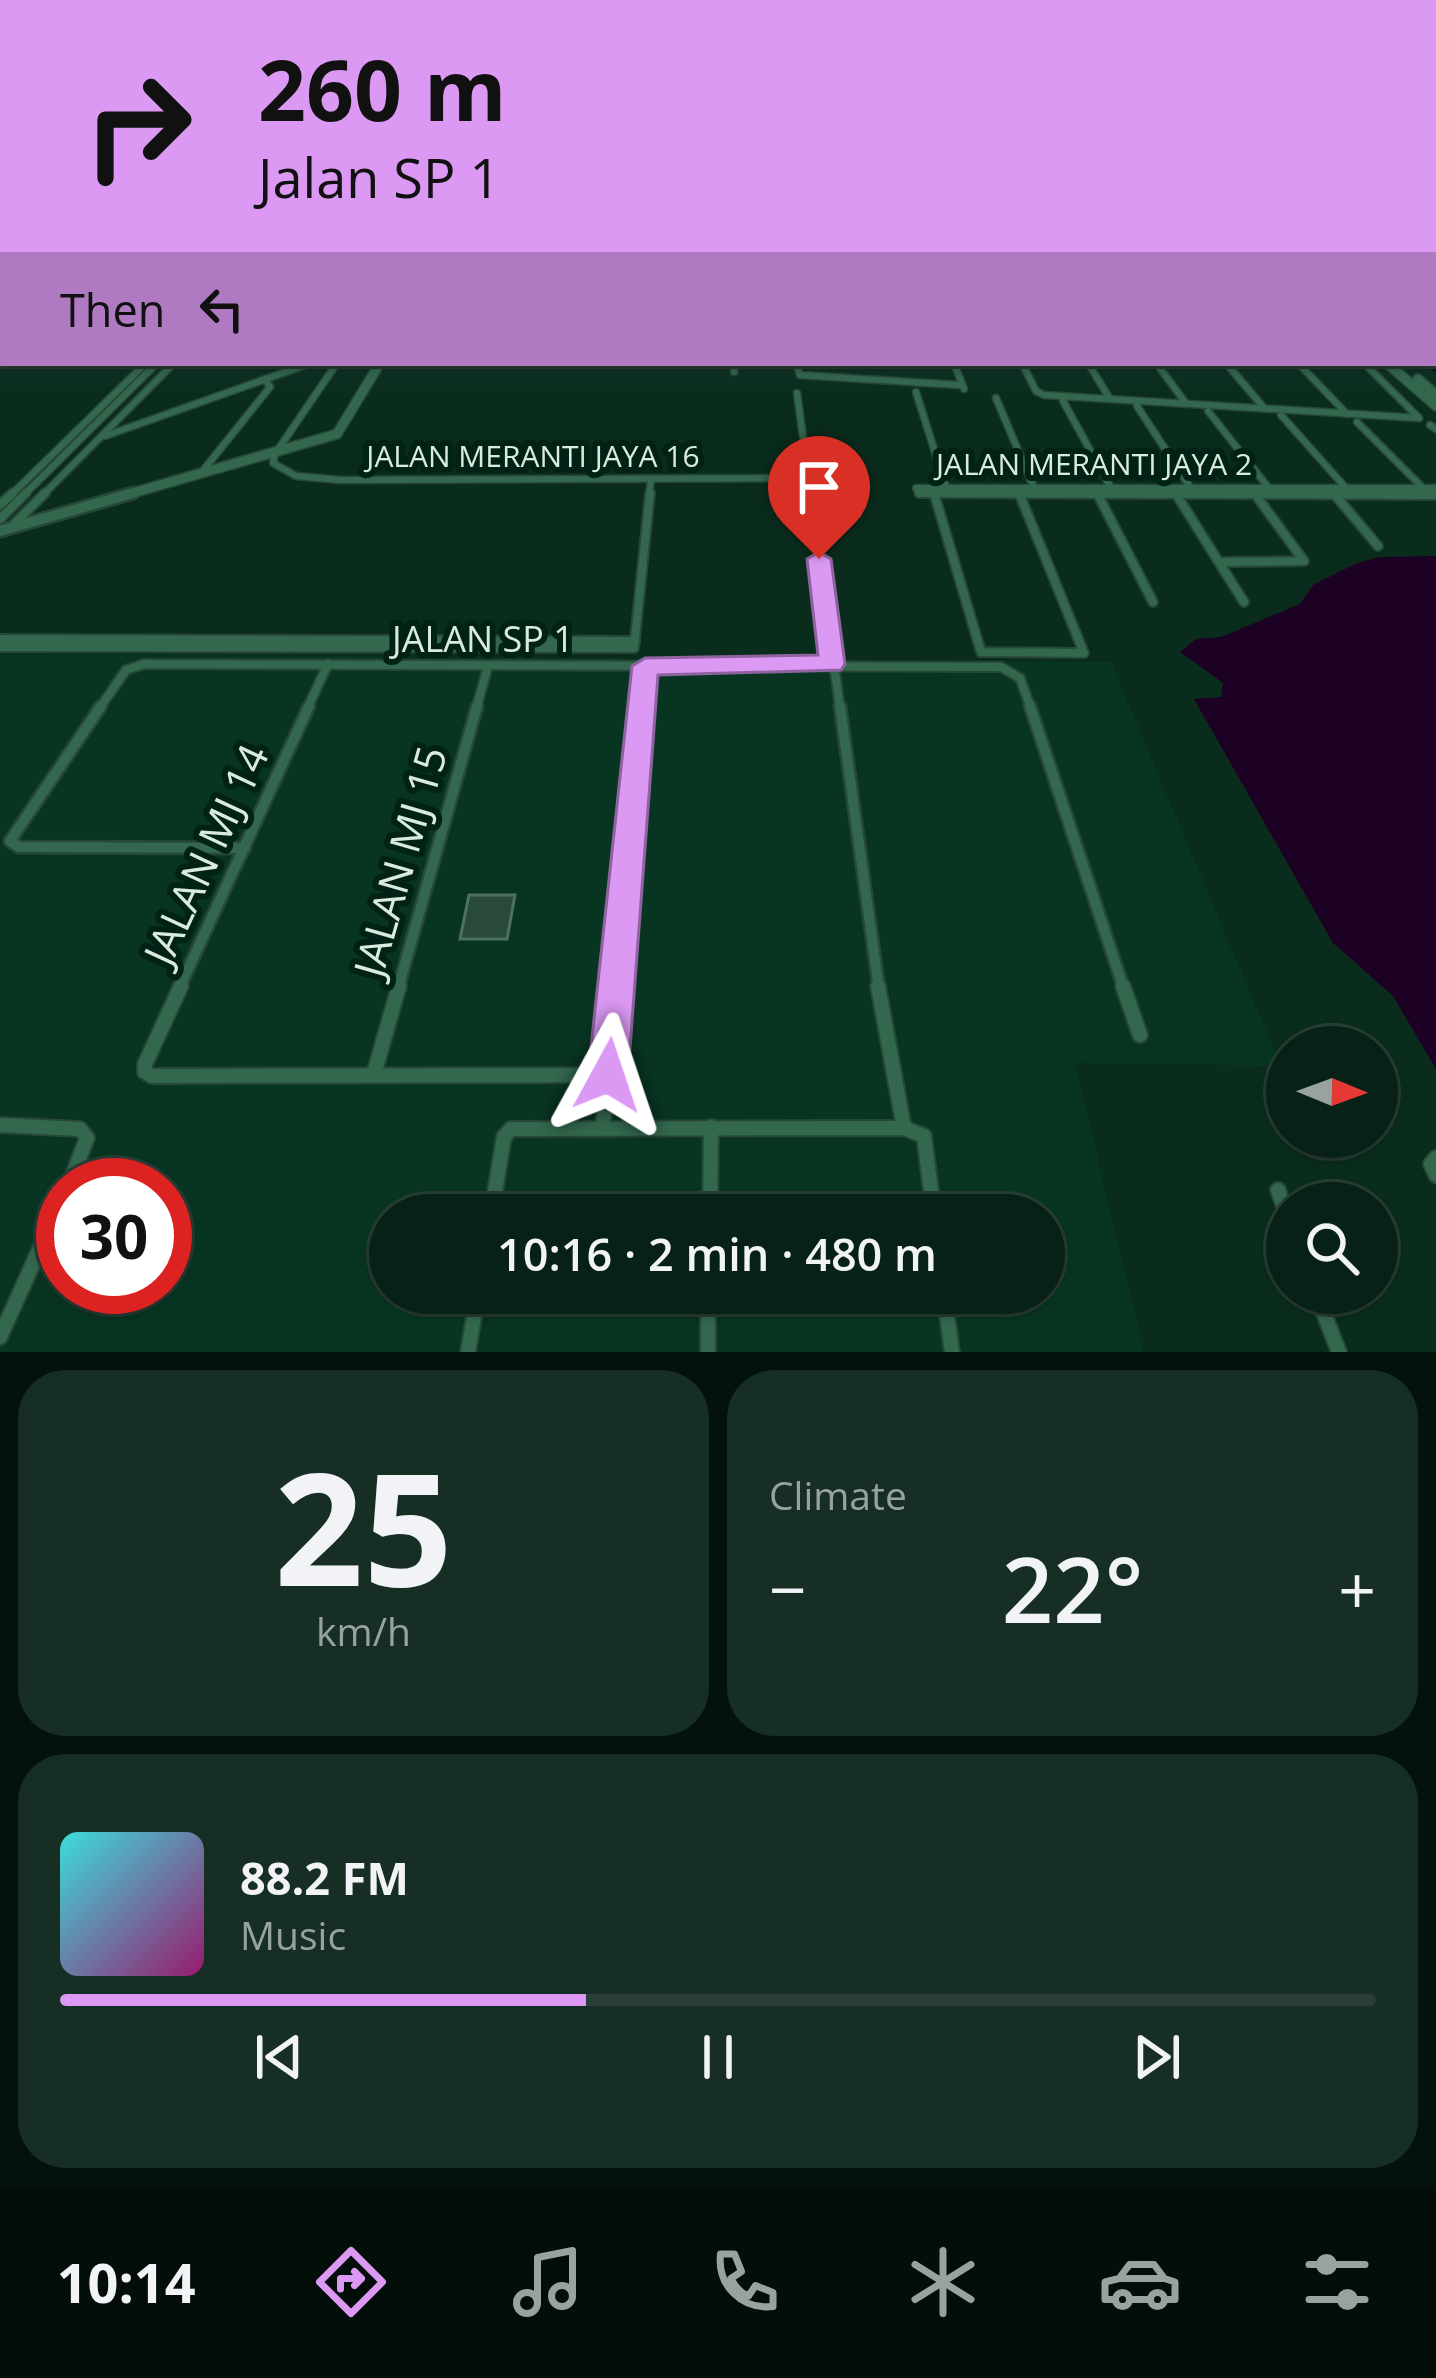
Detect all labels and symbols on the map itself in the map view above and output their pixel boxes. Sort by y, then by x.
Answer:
street label: JALAN MERANTI JAYA 16 [363,435,700,476]
pin [768,436,870,559]
street label: JALAN MERANTI JAYA 2 [933,443,1252,484]
street label: JALAN SP 1 [389,614,574,663]
street label: JALAN MJ 14 [127,735,281,977]
street label: JALAN MJ 15 [338,739,459,987]
position arrow [545,1012,671,1138]
north arrow [1266,1026,1398,1158]
speed limit sign: 30 [36,1158,192,1314]

